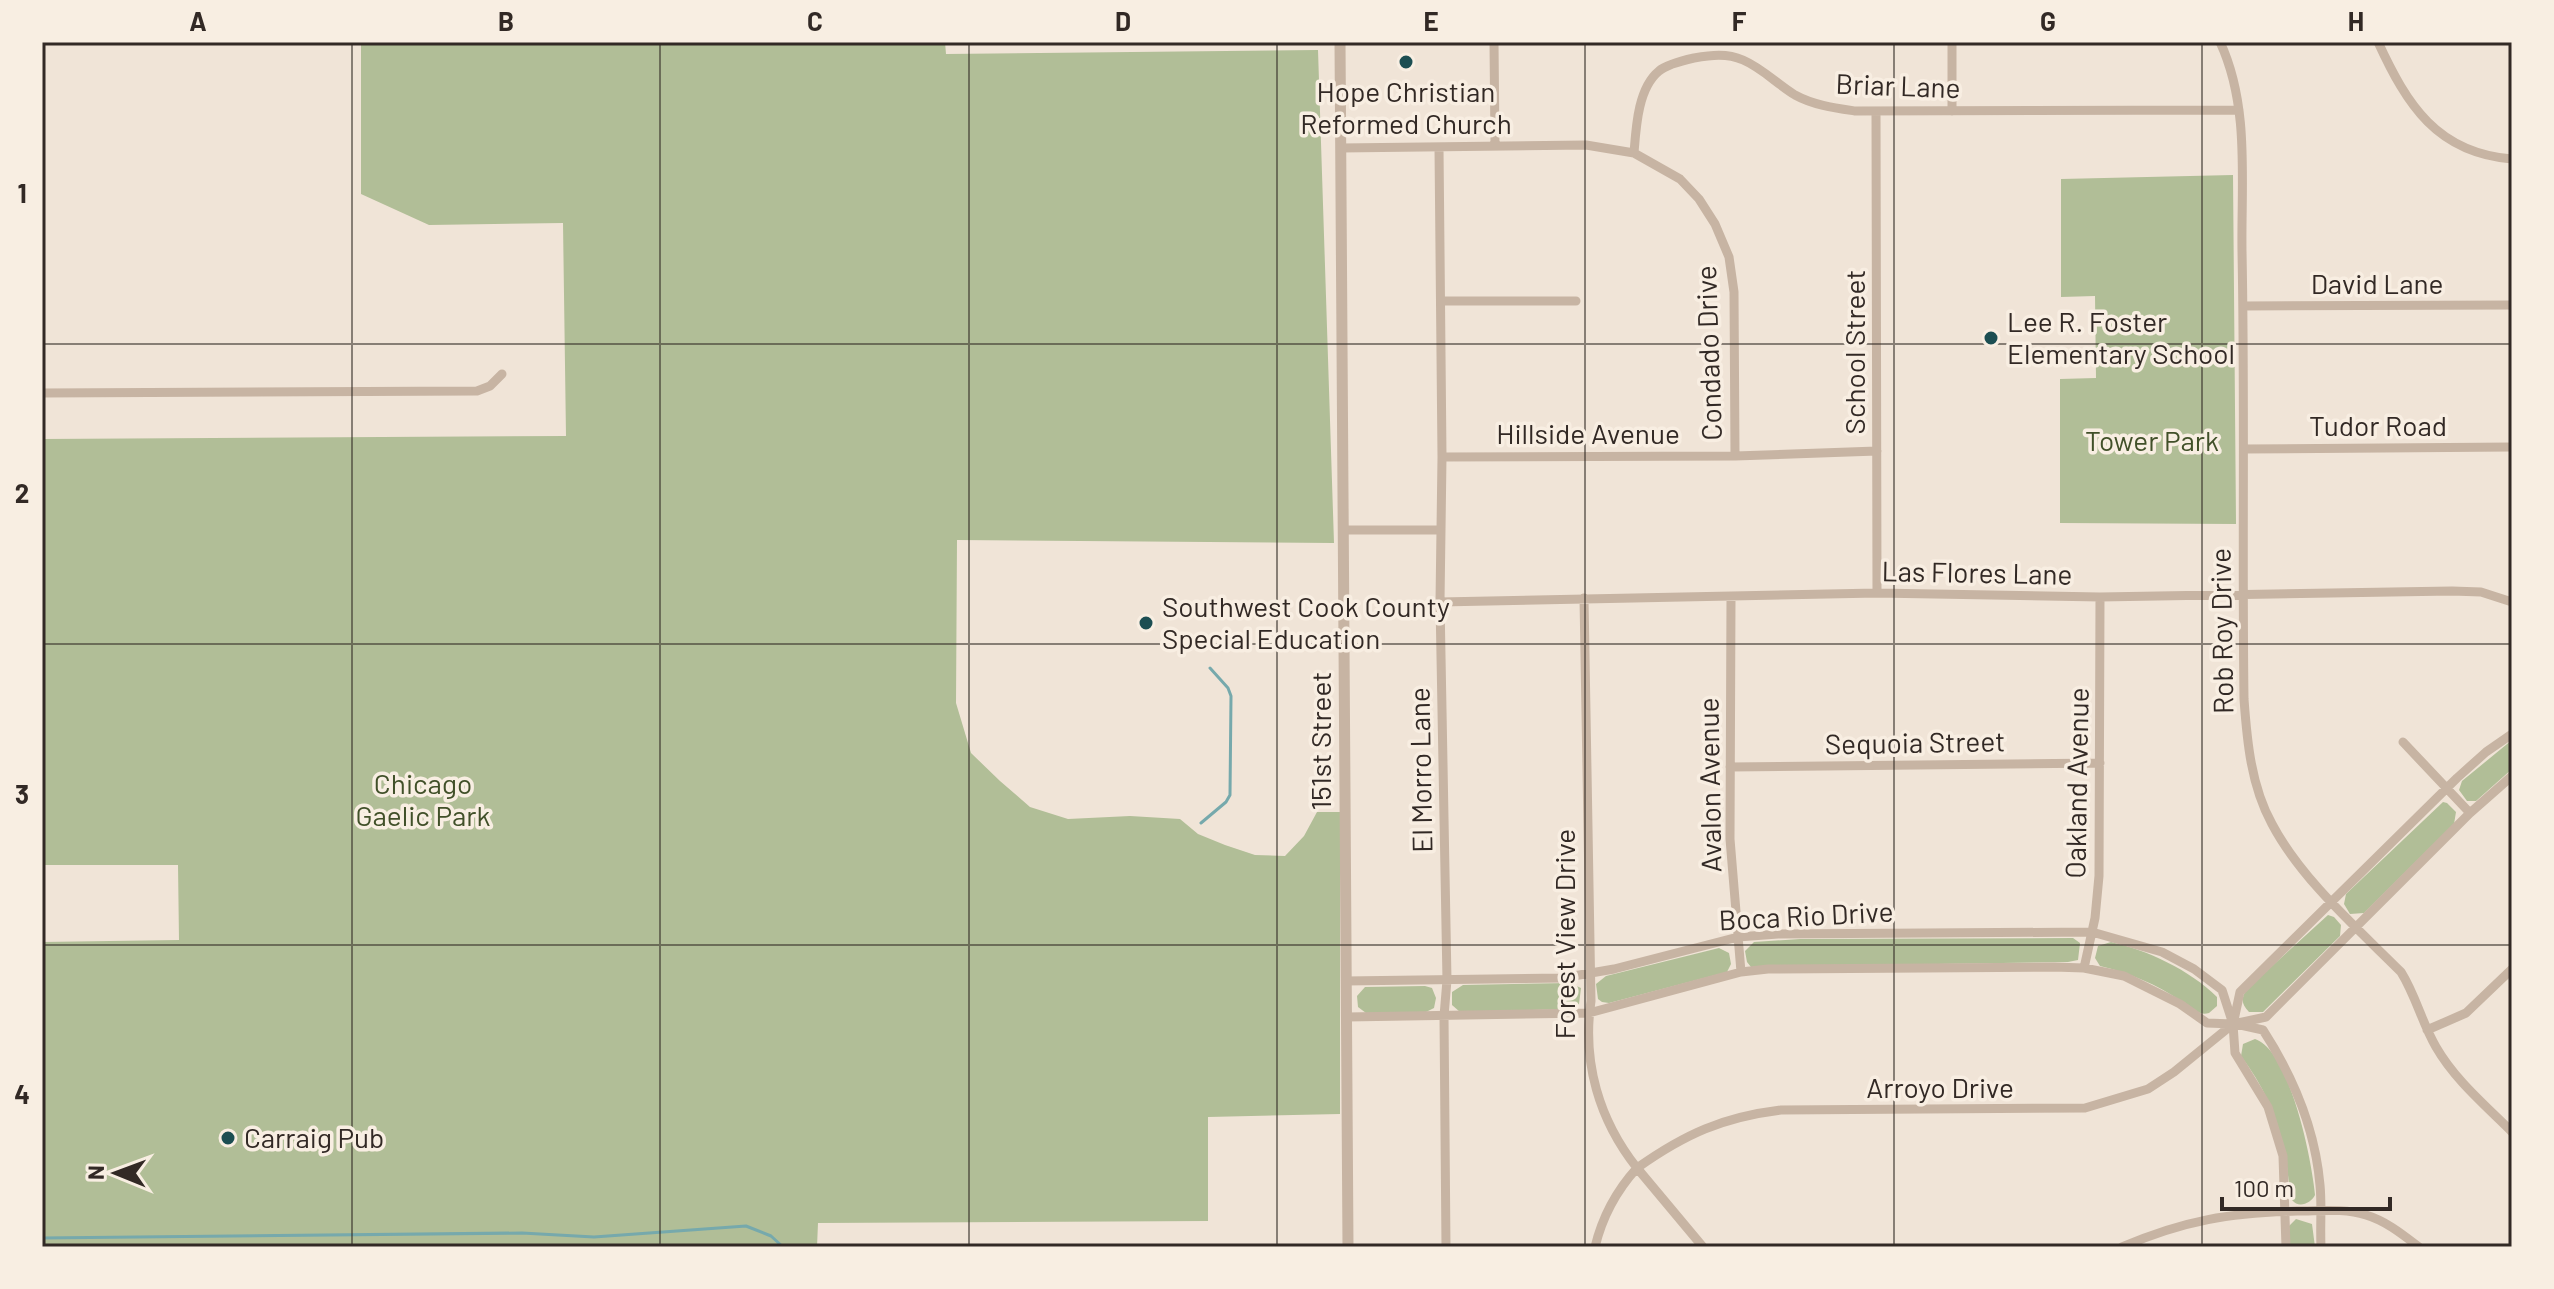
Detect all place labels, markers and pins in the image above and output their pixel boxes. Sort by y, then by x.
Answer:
marker: Hope Christian Reformed Church [1397,53,1415,71]
place label: Hope Christian Reformed Church [1300,74,1512,140]
place label: Lee R. Foster Elementary School [2007,304,2235,370]
marker: Lee R. Foster Elementary School [1982,329,2000,347]
place label: Southwest Cook County Special Education [1162,589,1450,655]
marker: Southwest Cook County Special Education [1137,614,1155,632]
place label: Carraig Pub [244,1120,384,1154]
marker: Carraig Pub [219,1129,237,1147]

